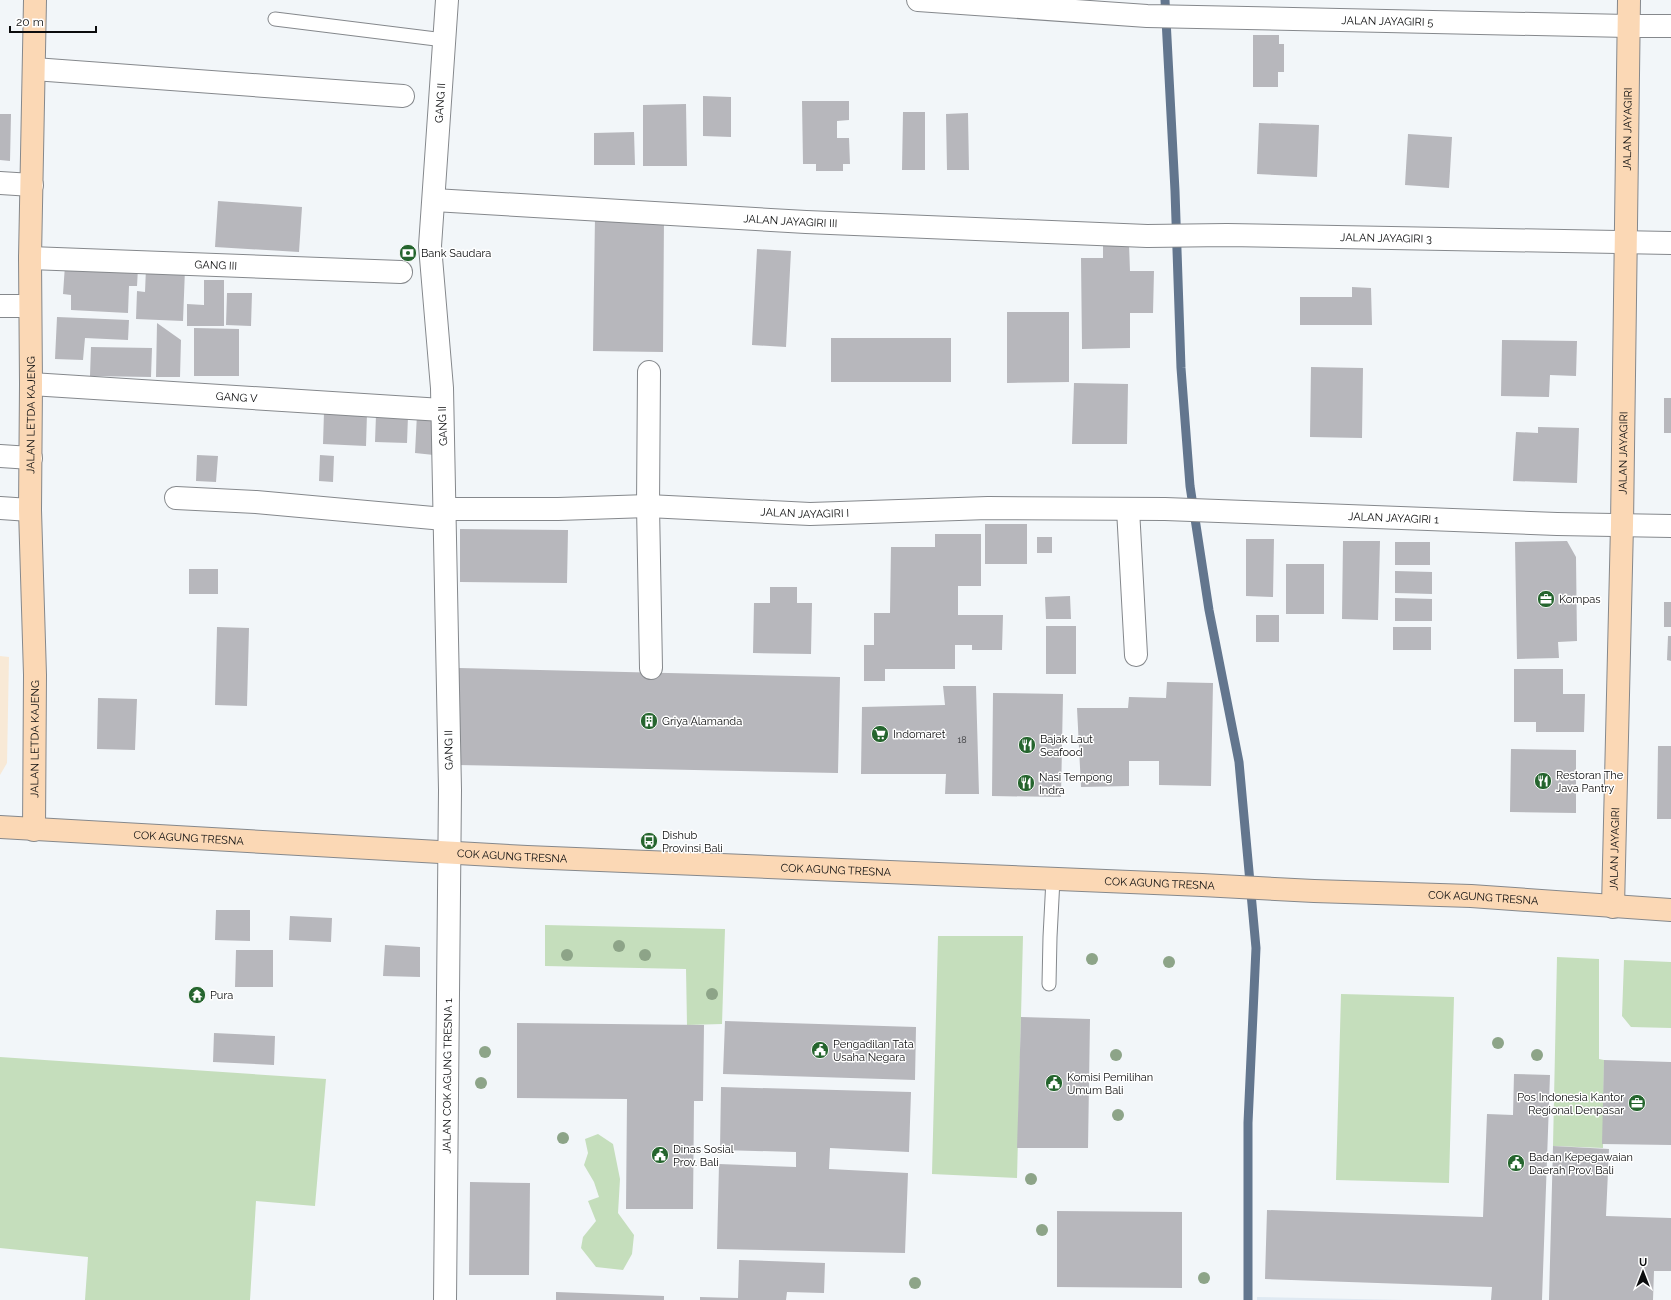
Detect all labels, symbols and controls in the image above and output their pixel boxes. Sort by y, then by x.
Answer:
scale bar [10,8,96,34]
street label: JALAN JAYAGIRI 5 [1341,14,1433,28]
text: 20 m [16,15,44,29]
street label: GANG II [432,83,448,123]
street label: JALAN JAYAGIRI [1620,87,1634,171]
street label: JALAN JAYAGIRI III [743,212,838,230]
street label: JALAN JAYAGIRI 3 [1340,231,1432,245]
bank icon: Bank Saudara [398,243,418,263]
place label: Bank Saudara [421,247,491,260]
street label: GANG III [194,258,237,272]
street label: JALAN LETDA KAJENG [24,356,38,474]
street label: GANG V [215,389,258,405]
street label: GANG II [436,406,450,446]
street label: JALAN JAYAGIRI [1616,411,1630,495]
street label: JALAN JAYAGIRI I [760,505,849,521]
street label: JALAN JAYAGIRI 1 [1348,510,1439,526]
office icon: Kompas [1536,589,1556,609]
place label: Kompas [1559,593,1600,606]
street label: JALAN LETDA KAJENG [28,680,41,798]
building icon: Griya Alamanda [639,711,659,731]
place label: Griya Alamanda [662,715,742,728]
supermarket icon: Indomaret [870,724,890,744]
place label: Indomaret [893,728,946,741]
street label: GANG II [442,730,456,770]
place label: Bajak Laut Seafood [1040,733,1093,759]
house number: 18 [957,735,967,745]
restaurant icon: Bajak Laut Seafood [1017,735,1037,755]
place label: Restoran The Java Pantry [1556,769,1624,795]
place label: Nasi Tempong Indra [1039,771,1112,797]
restaurant icon: Restoran The Java Pantry [1533,771,1553,791]
restaurant icon: Nasi Tempong Indra [1016,773,1036,793]
street label: JALAN JAYAGIRI [1607,807,1622,891]
street label: COK AGUNG TRESNA [133,828,245,847]
place label: Dishub Provinsi Bali [662,829,723,855]
bus stop icon: Dishub Provinsi Bali [639,831,659,851]
street label: COK AGUNG TRESNA [457,847,568,865]
street label: COK AGUNG TRESNA [780,861,892,879]
street label: COK AGUNG TRESNA [1104,874,1216,892]
street label: COK AGUNG TRESNA [1428,888,1539,907]
temple icon: Pura [187,985,207,1005]
place label: Pura [210,989,233,1002]
street label: JALAN COK AGUNG TRESNA 1 [440,998,454,1154]
place label: Pengadilan Tata Usaha Negara [833,1038,914,1064]
public building icon: Pengadilan Tata Usaha Negara [810,1040,830,1060]
place label: Komisi Pemilihan Umum Bali [1067,1071,1153,1097]
public building icon: Komisi Pemilihan Umum Bali [1044,1073,1064,1093]
place label: Pos Indonesia Kantor Regional Denpasar [1517,1091,1624,1117]
office icon: Pos Indonesia Kantor Regional Denpasar [1627,1093,1647,1113]
place label: Dinas Sosial Prov. Bali [673,1143,734,1169]
public building icon: Dinas Sosial Prov. Bali [650,1145,670,1165]
place label: Badan Kepegawaian Daerah Prov. Bali [1529,1151,1633,1177]
public building icon: Badan Kepegawaian Daerah Prov. Bali [1506,1153,1526,1173]
north arrow [1623,1252,1663,1292]
text: U [1639,1256,1647,1269]

